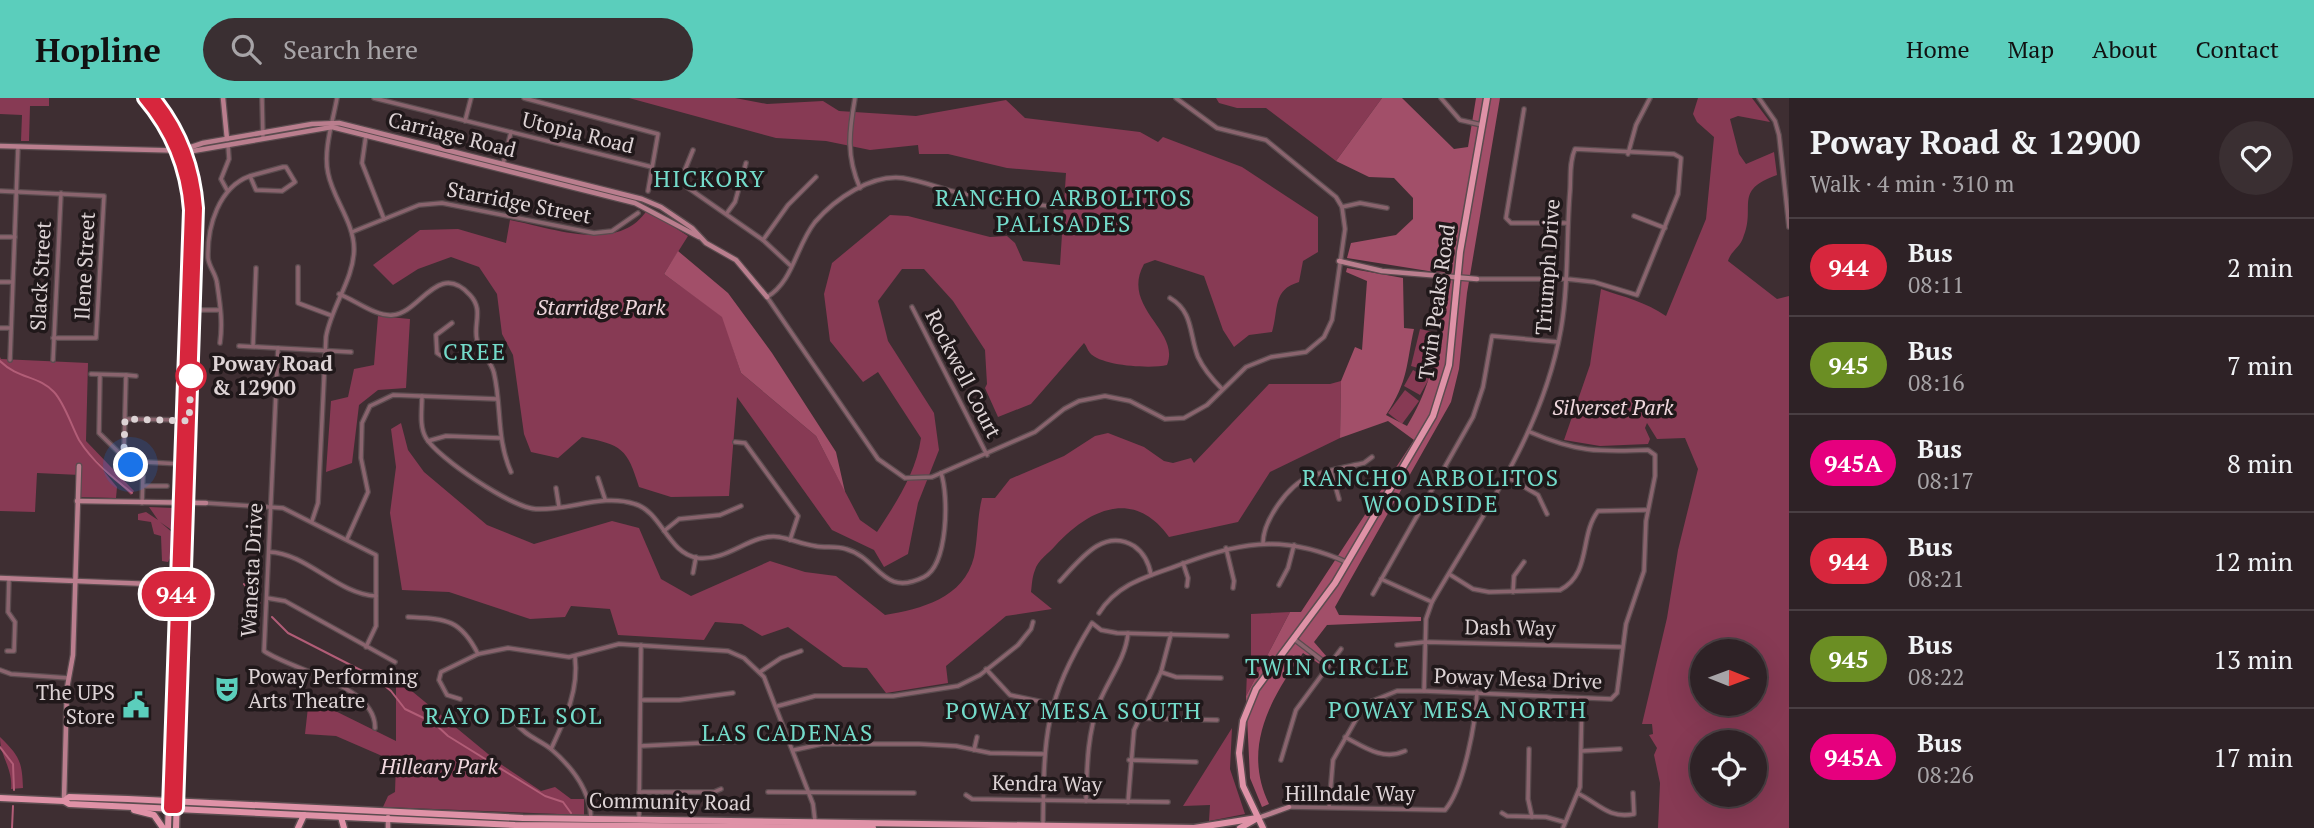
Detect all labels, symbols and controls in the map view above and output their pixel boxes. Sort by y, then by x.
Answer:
search box [203,18,693,81]
text: Hopline [35,28,161,71]
icon: search [227,30,265,68]
text: Search here [283,32,418,66]
text: Home [1906,33,1970,65]
text: Map [2008,33,2054,65]
text: About [2092,33,2158,65]
text: Contact [2196,33,2279,65]
street label: Carriage Road [385,105,519,164]
street label: Utopia Road [519,105,637,160]
text: Poway Road & 12900 [1810,120,2141,163]
button: heart [2219,121,2293,195]
district label: HICKORY [654,163,766,194]
text: Walk · 4 min · 310 m [1810,168,2014,199]
street label: Starridge Street [445,174,594,230]
district label: RANCHO ARBOLITOS PALISADES [935,182,1193,239]
street label: Triumph Drive [1528,198,1566,336]
street label: Ilene Street [67,211,101,321]
street label: Slack Street [23,220,57,332]
street label: Twin Peaks Road [1411,222,1461,382]
text: Bus [1908,235,1953,269]
text: 2 min [2227,250,2293,284]
text: 944 [1828,251,1869,283]
text: 08:11 [1908,269,1965,300]
park label: Starridge Park [537,293,666,321]
street label: Rockwell Court [919,304,1008,443]
text: Bus [1908,333,1953,367]
district label: CREE [443,336,507,367]
text: 7 min [2227,348,2293,382]
place label: Poway Road & 12900 [212,349,333,401]
text: 945 [1828,349,1869,381]
marker: Poway Road & 12900 [176,361,206,391]
text: 08:16 [1908,367,1965,398]
park label: Silverset Park [1552,393,1675,421]
text: Bus [1917,431,1962,465]
text: 8 min [2227,446,2293,480]
your location [113,447,148,482]
text: 945A [1824,447,1882,479]
district label: RANCHO ARBOLITOS WOODSIDE [1302,462,1560,519]
text: 08:17 [1917,465,1974,496]
street label: Wanesta Drive [233,502,269,638]
text: Bus [1908,529,1953,563]
text: 12 min [2213,544,2293,578]
text: 944 [1828,545,1869,577]
text: 08:21 [1908,563,1965,594]
line badge: 944 [136,571,216,617]
text: 944 [156,578,196,610]
street label: Dash Way [1464,612,1556,642]
text: Bus [1908,627,1953,661]
north arrow [1690,639,1768,716]
map controls [1690,639,1767,807]
text: 13 min [2213,642,2293,676]
text: 945 [1828,643,1869,675]
district label: TWIN CIRCLE [1245,651,1411,682]
street label: Poway Mesa Drive [1433,661,1603,695]
text: 08:22 [1908,661,1965,692]
place label: Poway Performing Arts Theatre [248,662,419,714]
theatre icon: Poway Performing Arts Theatre [212,674,242,704]
place label: The UPS Store [36,678,115,730]
public building icon: The UPS Store [121,690,151,720]
district label: POWAY MESA NORTH [1328,694,1588,725]
district label: POWAY MESA SOUTH [945,695,1203,726]
district label: RAYO DEL SOL [425,700,603,731]
district label: LAS CADENAS [702,717,874,748]
text: Bus [1917,725,1962,759]
button: locate [1690,730,1767,807]
text: 17 min [2213,740,2293,774]
text: 945A [1824,741,1882,773]
park label: Hilleary Park [379,752,499,780]
text: 08:26 [1917,759,1974,790]
street label: Kendra Way [992,768,1103,798]
street label: Hillndale Way [1285,779,1416,807]
street label: Community Road [589,786,752,816]

